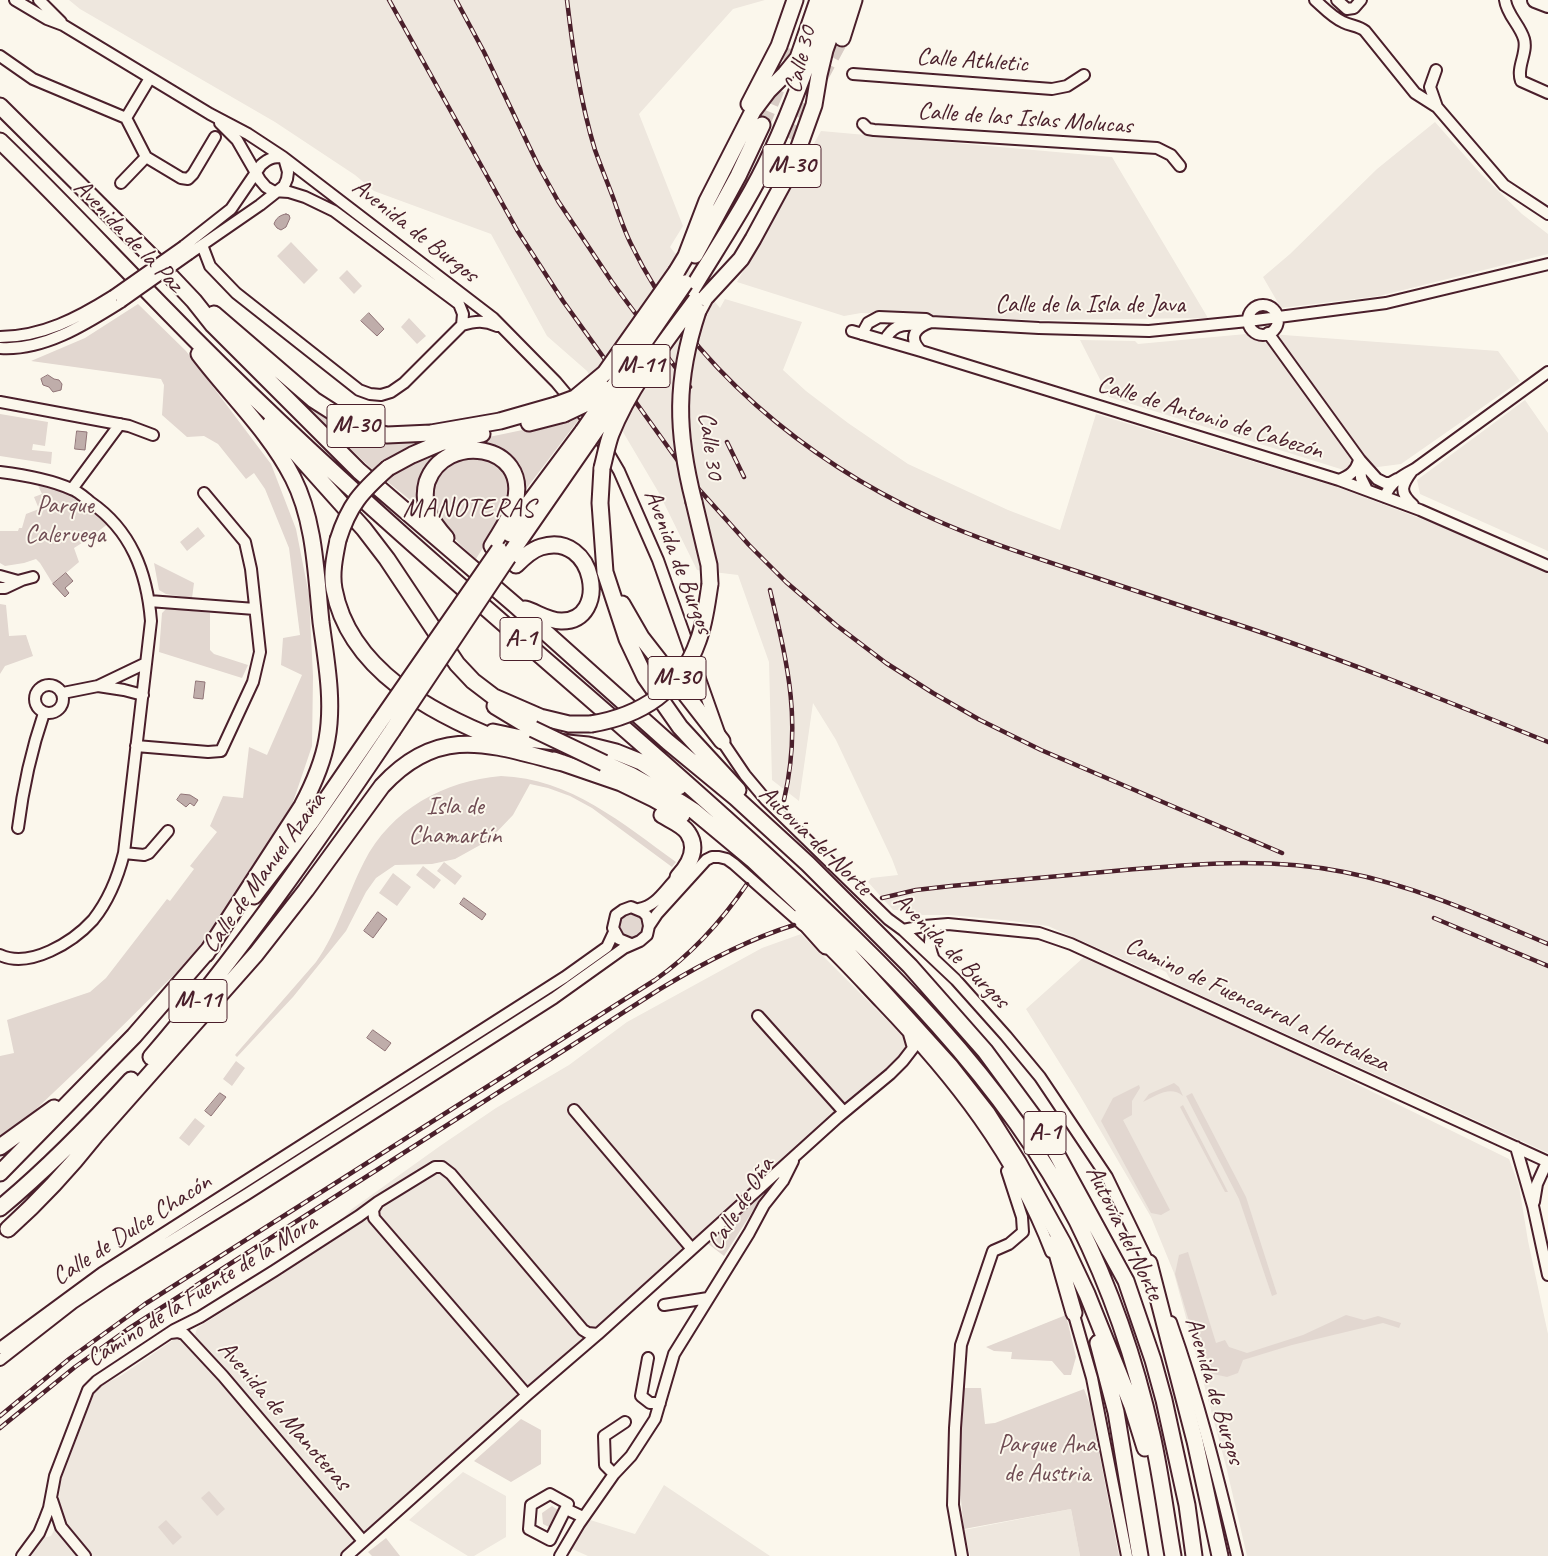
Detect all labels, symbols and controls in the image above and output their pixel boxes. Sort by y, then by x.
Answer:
street label: Calle 30 [778,23,824,97]
street label: Calle Athletic [915,42,1029,80]
street label: Calle de las Islas Molucas [917,97,1133,141]
road number: M-30 [763,144,821,188]
street label: Avenida de Burgos [346,172,484,290]
street label: Avenida de la Paz [67,173,189,299]
street label: Calle de la Isla de Java [995,290,1185,320]
road number: M-11 [612,344,670,388]
street label: Calle de Antonio de Cabezón [1093,369,1327,467]
road number: M-30 [327,404,385,448]
street label: Calle 30 [690,410,730,482]
street label: Avenida de Burgos [637,486,719,638]
park label: Parque Caleruega [25,491,105,550]
district label: MANOTERAS [402,493,536,525]
road number: A-1 [500,618,542,660]
road number: M-30 [648,656,706,700]
street label: Autovía del Norte [752,779,878,903]
street label: Calle de Manuel Azaña [196,787,332,959]
park label: Isla de Chamartín [409,792,501,851]
street label: Avenida de Burgos [887,887,1015,1015]
street label: Camino de Fuencarral a Hortaleza [1120,931,1394,1079]
road number: M-11 [169,979,227,1022]
road number: A-1 [1024,1112,1066,1154]
street label: Calle de Oña [701,1152,781,1256]
street label: Autovía del Norte [1079,1161,1169,1305]
street label: Calle de Dulce Chacón [47,1167,217,1293]
street label: Camino de la Fuente de la Mora [81,1208,323,1374]
street label: Avenida de Burgos [1177,1314,1251,1468]
street label: Avenida de Manoteras [211,1335,357,1497]
park label: Parque Ana de Austria [998,1430,1096,1489]

